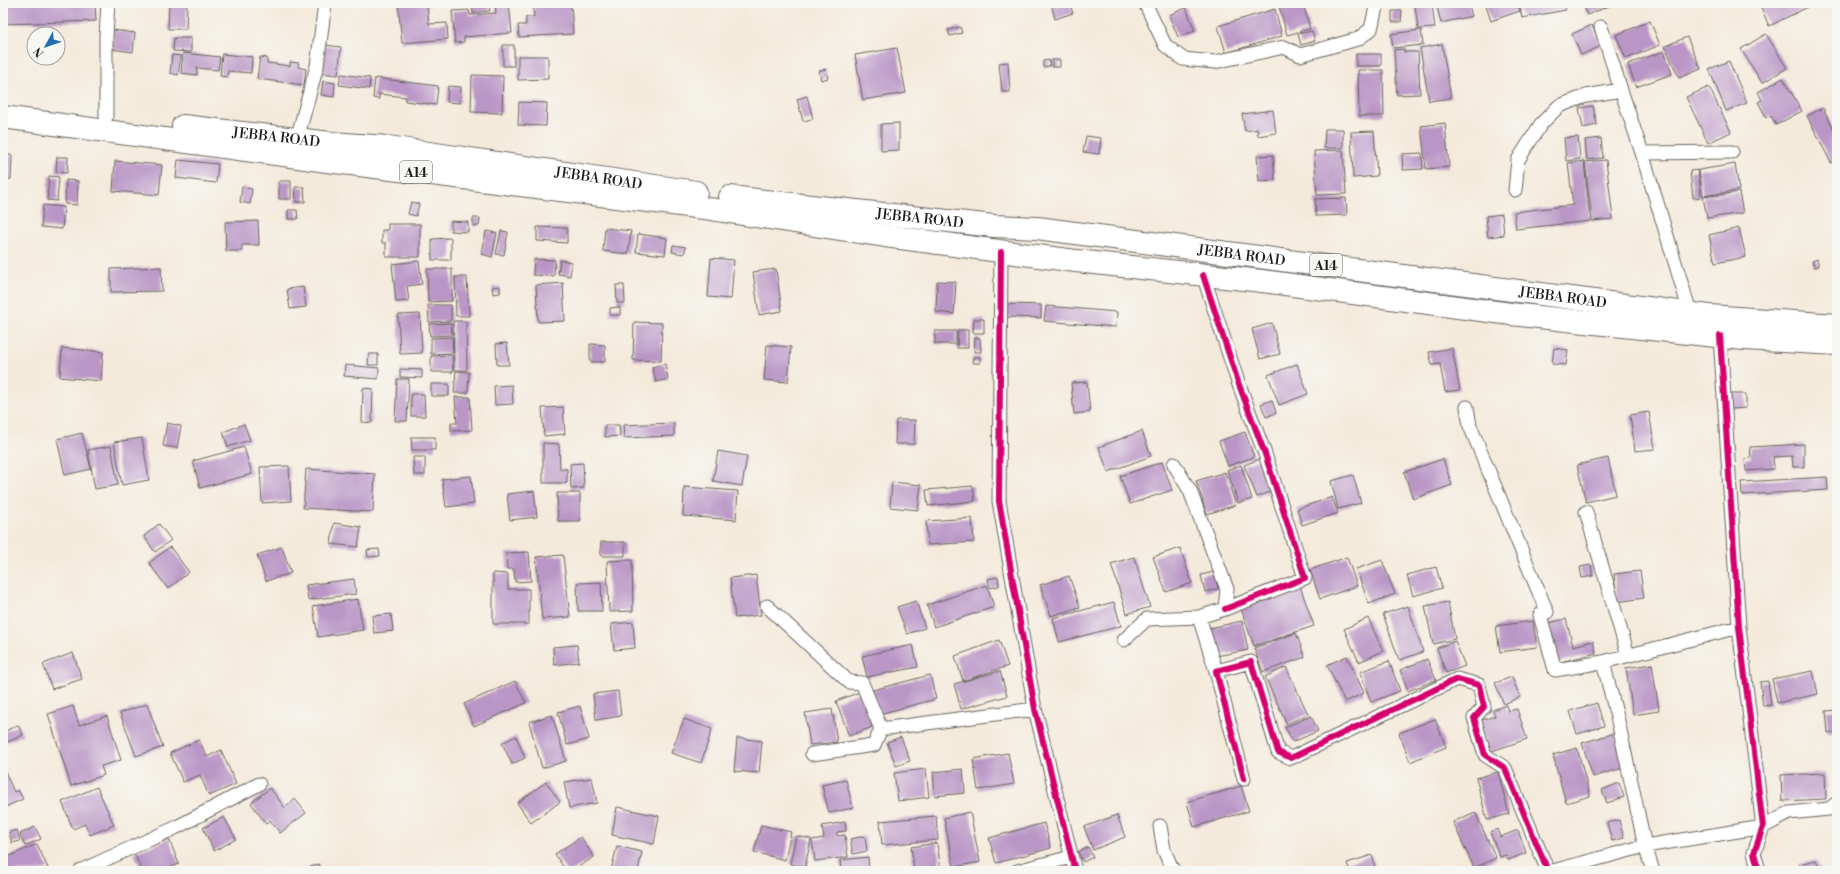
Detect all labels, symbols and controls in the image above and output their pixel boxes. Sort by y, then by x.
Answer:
north arrow [26,26,66,66]
text: N [31,44,47,60]
street label: JEBBA ROAD [230,124,321,152]
road number: A14 [400,161,432,183]
street label: JEBBA ROAD [553,163,644,194]
street label: JEBBA ROAD [874,205,965,233]
street label: JEBBA ROAD [1196,241,1287,270]
road number: A14 [1310,254,1342,276]
street label: JEBBA ROAD [1517,283,1608,313]

